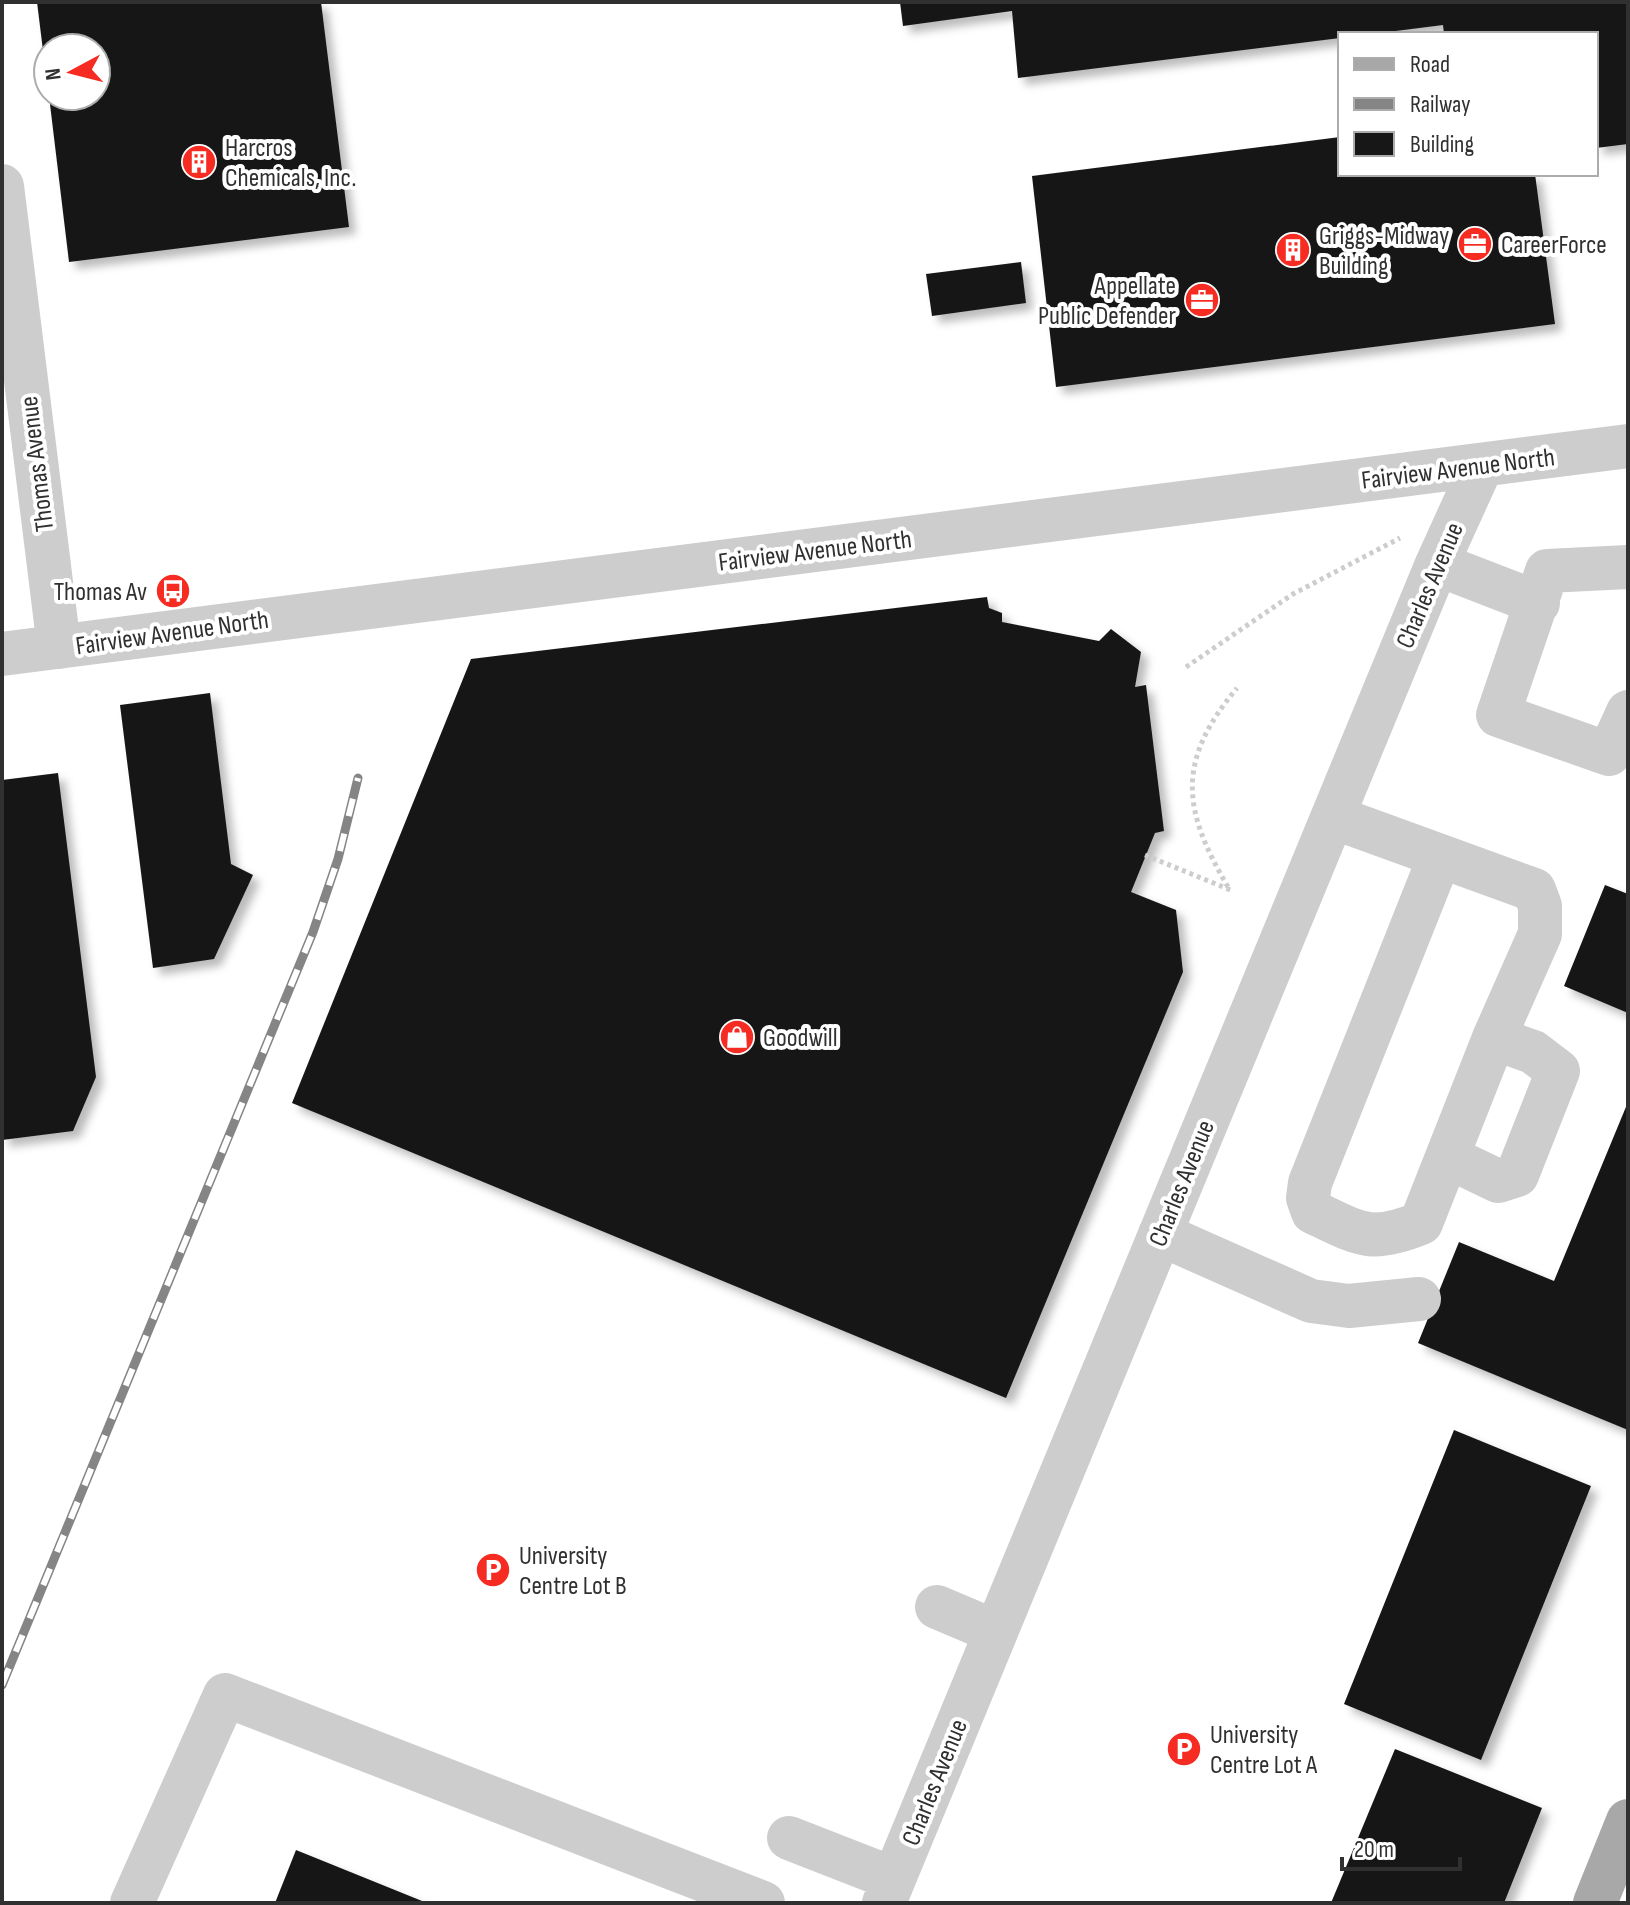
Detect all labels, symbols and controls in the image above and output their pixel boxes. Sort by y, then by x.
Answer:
north arrow [32,32,112,112]
legend [1338,32,1598,176]
text: Road [1410,50,1450,79]
text: N [40,67,68,82]
text: Railway [1410,90,1470,119]
text: Building [1410,130,1474,159]
place label: Harcros Chemicals, Inc. [225,133,356,194]
building icon: Harcros Chemicals, Inc. [180,143,218,181]
place label: Griggs-Midway Building [1319,221,1449,282]
office icon: CareerForce [1456,225,1494,263]
place label: CareerForce [1501,230,1607,261]
building icon: Griggs-Midway Building [1274,231,1312,269]
place label: Appellate Public Defender [1038,271,1177,332]
office icon: Appellate Public Defender [1183,281,1221,319]
street label: Thomas Avenue [14,394,61,533]
street label: Fairview Avenue North [1360,442,1557,497]
street label: Charles Avenue [1390,518,1471,653]
street label: Fairview Avenue North [717,524,914,579]
bus stop icon: Thomas Av [154,572,192,610]
place label: Thomas Av [54,577,147,608]
street label: Fairview Avenue North [74,605,271,662]
shop icon: Goodwill [718,1018,756,1056]
place label: Goodwill [763,1023,838,1054]
street label: Charles Avenue [1143,1116,1222,1251]
place label: University Centre Lot B [519,1541,626,1602]
parking icon: University Centre Lot B [474,1551,512,1589]
street label: Charles Avenue [896,1715,975,1850]
place label: University Centre Lot A [1210,1720,1318,1781]
parking icon: University Centre Lot A [1165,1730,1203,1768]
scale bar [1342,1821,1460,1871]
text: 20 m [1354,1835,1394,1864]

